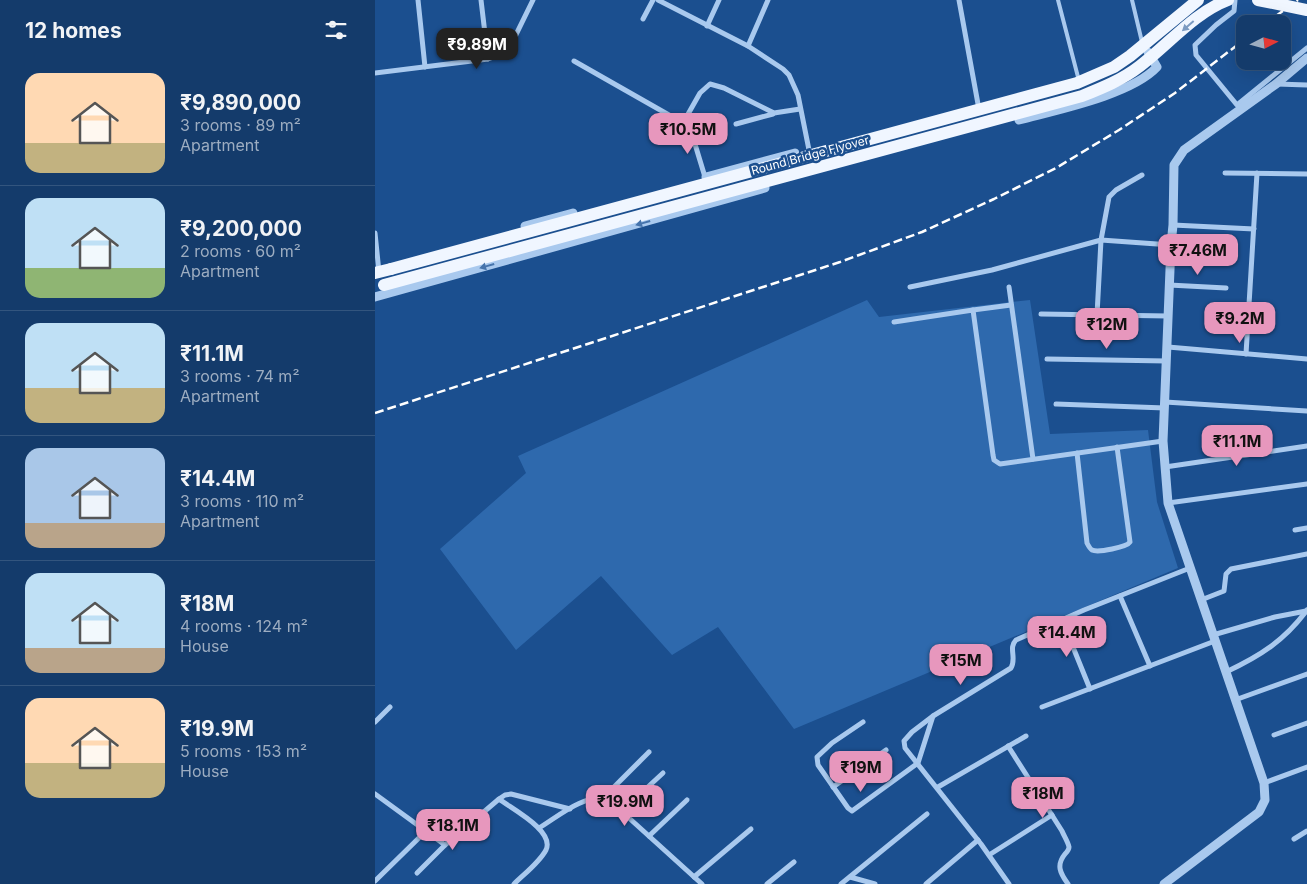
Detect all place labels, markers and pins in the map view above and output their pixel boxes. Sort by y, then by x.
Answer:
pin: ₹9.89M [436,28,518,70]
pin: ₹10.5M [647,112,729,155]
pin: ₹7.46M [1157,234,1239,276]
pin: ₹9.2M [1205,302,1275,344]
pin: ₹12M [1077,308,1137,350]
pin: ₹11.1M [1196,424,1278,467]
pin: ₹14.4M [1026,616,1108,658]
pin: ₹15M [931,644,991,686]
pin: ₹19M [831,750,891,793]
pin: ₹18M [1013,776,1073,819]
pin: ₹19.9M [584,784,666,827]
pin: ₹18.1M [412,808,494,851]

